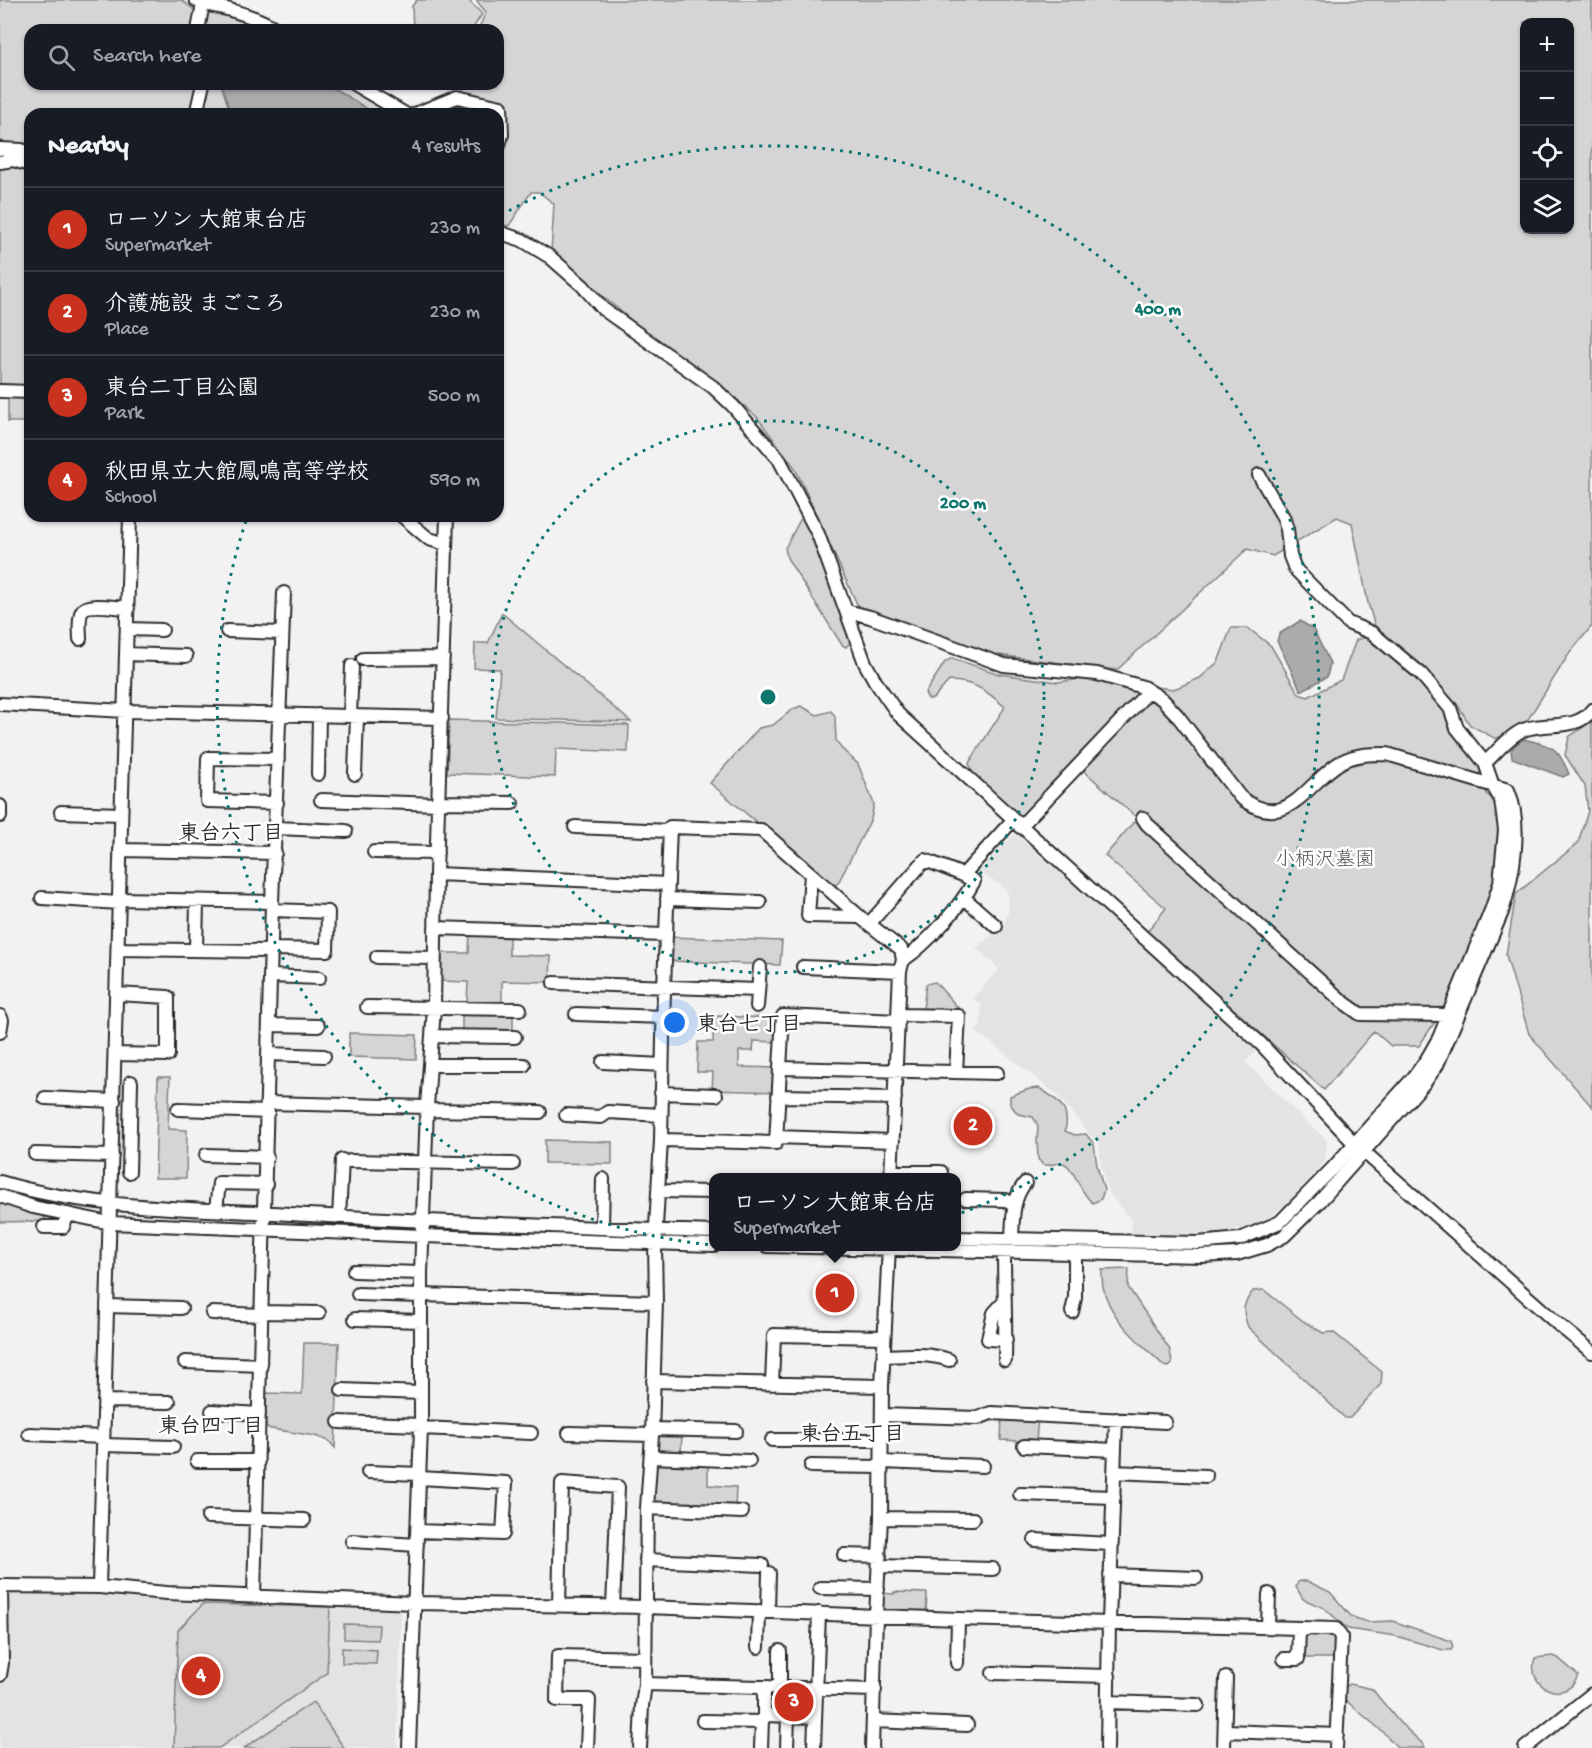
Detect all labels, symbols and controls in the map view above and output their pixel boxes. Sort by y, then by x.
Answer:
map controls [1520,18,1574,234]
button: + [1520,18,1574,72]
search box [24,24,504,90]
icon: search [45,41,78,74]
text: Search here [93,44,201,70]
button: − [1520,72,1574,126]
button: locate [1520,126,1574,180]
text: Nearby [48,132,129,163]
text: 4 results [412,136,480,159]
button: layers [1520,180,1574,234]
text: ローソン 大館東台店 [105,209,308,235]
text: 1 [63,218,72,241]
text: 230 m [430,218,480,241]
text: Supermarket [105,235,211,258]
text: 介護施設 まごころ [105,293,286,319]
text: 400 m [1134,300,1181,321]
text: 2 [63,302,72,325]
text: 230 m [430,302,480,325]
text: Place [105,319,149,342]
text: 東台二丁目公園 [105,377,259,403]
text: 3 [62,386,73,409]
text: 500 m [428,386,480,409]
text: Park [105,403,143,426]
text: 秋田県立大館鳳鳴高等学校 [105,461,369,487]
text: 4 [63,470,72,493]
text: 590 m [429,470,480,493]
text: School [105,487,157,510]
text: 200 m [940,494,986,515]
centre of rings [758,687,778,707]
district label: 東台六丁目 [179,821,284,848]
park label: 小柄沢墓園 [1275,848,1375,873]
your location [660,1008,689,1037]
district label: 東台七丁目 [697,1012,802,1039]
pin: 2 [954,1104,992,1148]
popup [709,1173,961,1251]
text: ローソン 大館東台店 [733,1192,937,1218]
text: Supermarket [733,1218,839,1241]
pin: 1 [816,1270,854,1316]
district label: 東台四丁目 [159,1414,264,1441]
district label: 東台五丁目 [800,1422,905,1449]
pin: 4 [182,1654,220,1698]
pin: 3 [774,1680,814,1724]

